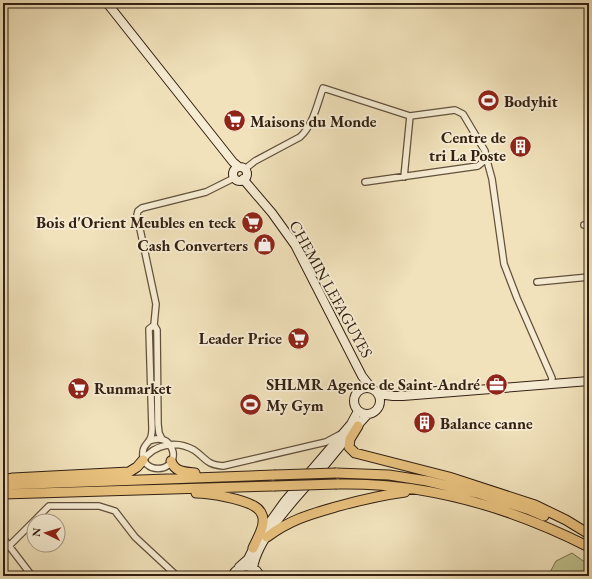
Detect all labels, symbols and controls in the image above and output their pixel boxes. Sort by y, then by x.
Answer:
sports icon: Bodyhit [476,88,502,114]
place label: Bodyhit [504,91,558,112]
supermarket icon: Maisons du Monde [222,108,248,134]
place label: Maisons du Monde [250,111,377,132]
place label: Centre de tri La Poste [429,127,506,166]
building icon: Centre de tri La Poste [508,133,534,159]
supermarket icon: Bois d'Orient Meubles en teck [239,209,265,235]
place label: Bois d'Orient Meubles en teck [36,212,236,233]
street label: CHEMIN LEFAGUYES [284,216,378,362]
shop icon: Cash Converters [251,232,277,258]
place label: Cash Converters [137,235,248,256]
supermarket icon: Leader Price [285,325,311,351]
place label: Leader Price [199,328,282,349]
office icon: SHLMR Agence de Saint-André [483,371,509,397]
place label: SHLMR Agence de Saint-André [266,374,480,395]
supermarket icon: Runmarket [65,375,91,401]
place label: Runmarket [94,378,171,399]
sports icon: My Gym [237,392,263,418]
place label: My Gym [266,395,324,416]
building icon: Balance canne [411,410,437,436]
place label: Balance canne [440,413,533,434]
north arrow [26,513,66,553]
text: N [29,527,43,537]

